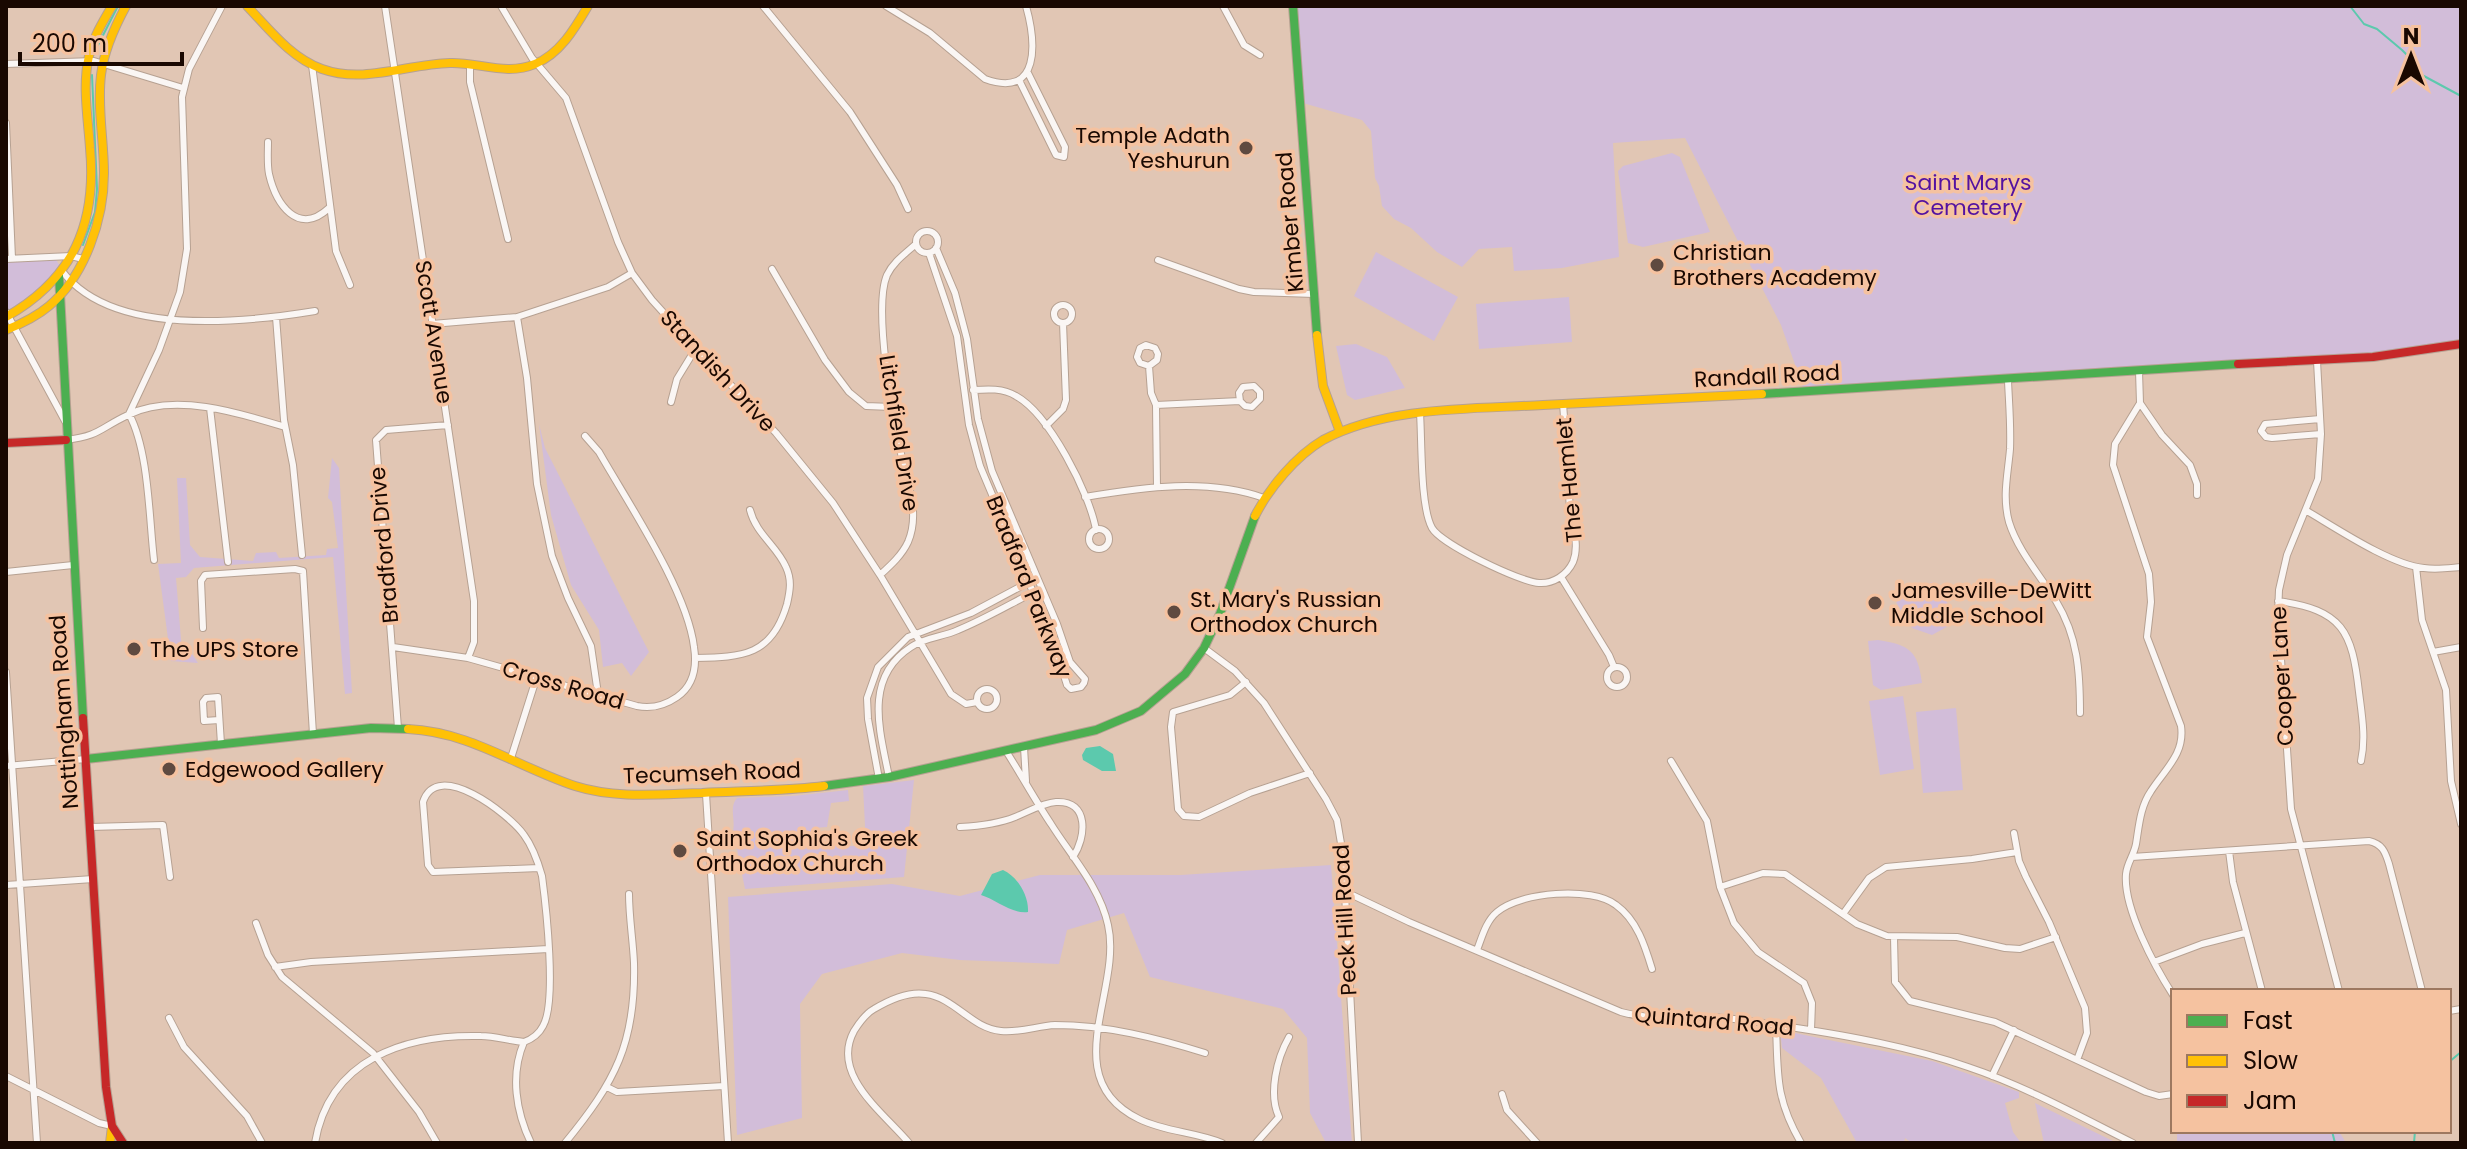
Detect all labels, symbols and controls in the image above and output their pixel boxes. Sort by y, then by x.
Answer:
scale bar [20,16,182,66]
north arrow [2371,16,2451,96]
text: N [2403,21,2419,52]
text: 200 m [32,27,107,60]
place label: Temple Adath Yeshurun [1075,120,1230,176]
marker: Temple Adath Yeshurun [1237,139,1255,157]
street label: Kimber Road [1268,150,1312,294]
park label: Saint Marys Cemetery [1904,167,2032,223]
place label: Christian Brothers Academy [1673,237,1877,293]
marker: Christian Brothers Academy [1648,256,1666,274]
street label: Scott Avenue [407,258,461,406]
street label: Standish Drive [653,303,783,439]
street label: Litchfield Drive [871,353,927,513]
street label: Randall Road [1693,357,1841,395]
street label: The Hamlet [1548,416,1590,544]
street label: Bradford Drive [362,466,406,624]
street label: Bradford Parkway [978,491,1080,683]
place label: Jamesville-DeWitt Middle School [1891,575,2092,631]
place label: St. Mary's Russian Orthodox Church [1190,584,1381,640]
marker: Jamesville-DeWitt Middle School [1866,594,1884,612]
marker: St. Mary's Russian Orthodox Church [1165,603,1183,621]
street label: Cooper Lane [2263,605,2301,747]
street label: Nottingham Road [42,614,86,810]
place label: The UPS Store [150,634,299,665]
marker: The UPS Store [125,640,143,658]
street label: Cross Road [498,653,628,717]
place label: Edgewood Gallery [185,754,384,785]
street label: Tecumseh Road [623,754,801,792]
marker: Edgewood Gallery [160,760,178,778]
place label: Saint Sophia's Greek Orthodox Church [696,823,919,879]
marker: Saint Sophia's Greek Orthodox Church [671,842,689,860]
street label: Peck Hill Road [1326,844,1364,996]
legend [2171,989,2451,1133]
street label: Quintard Road [1633,999,1795,1043]
text: Fast [2243,1004,2293,1037]
text: Slow [2243,1044,2298,1077]
text: Jam [2243,1084,2297,1117]

